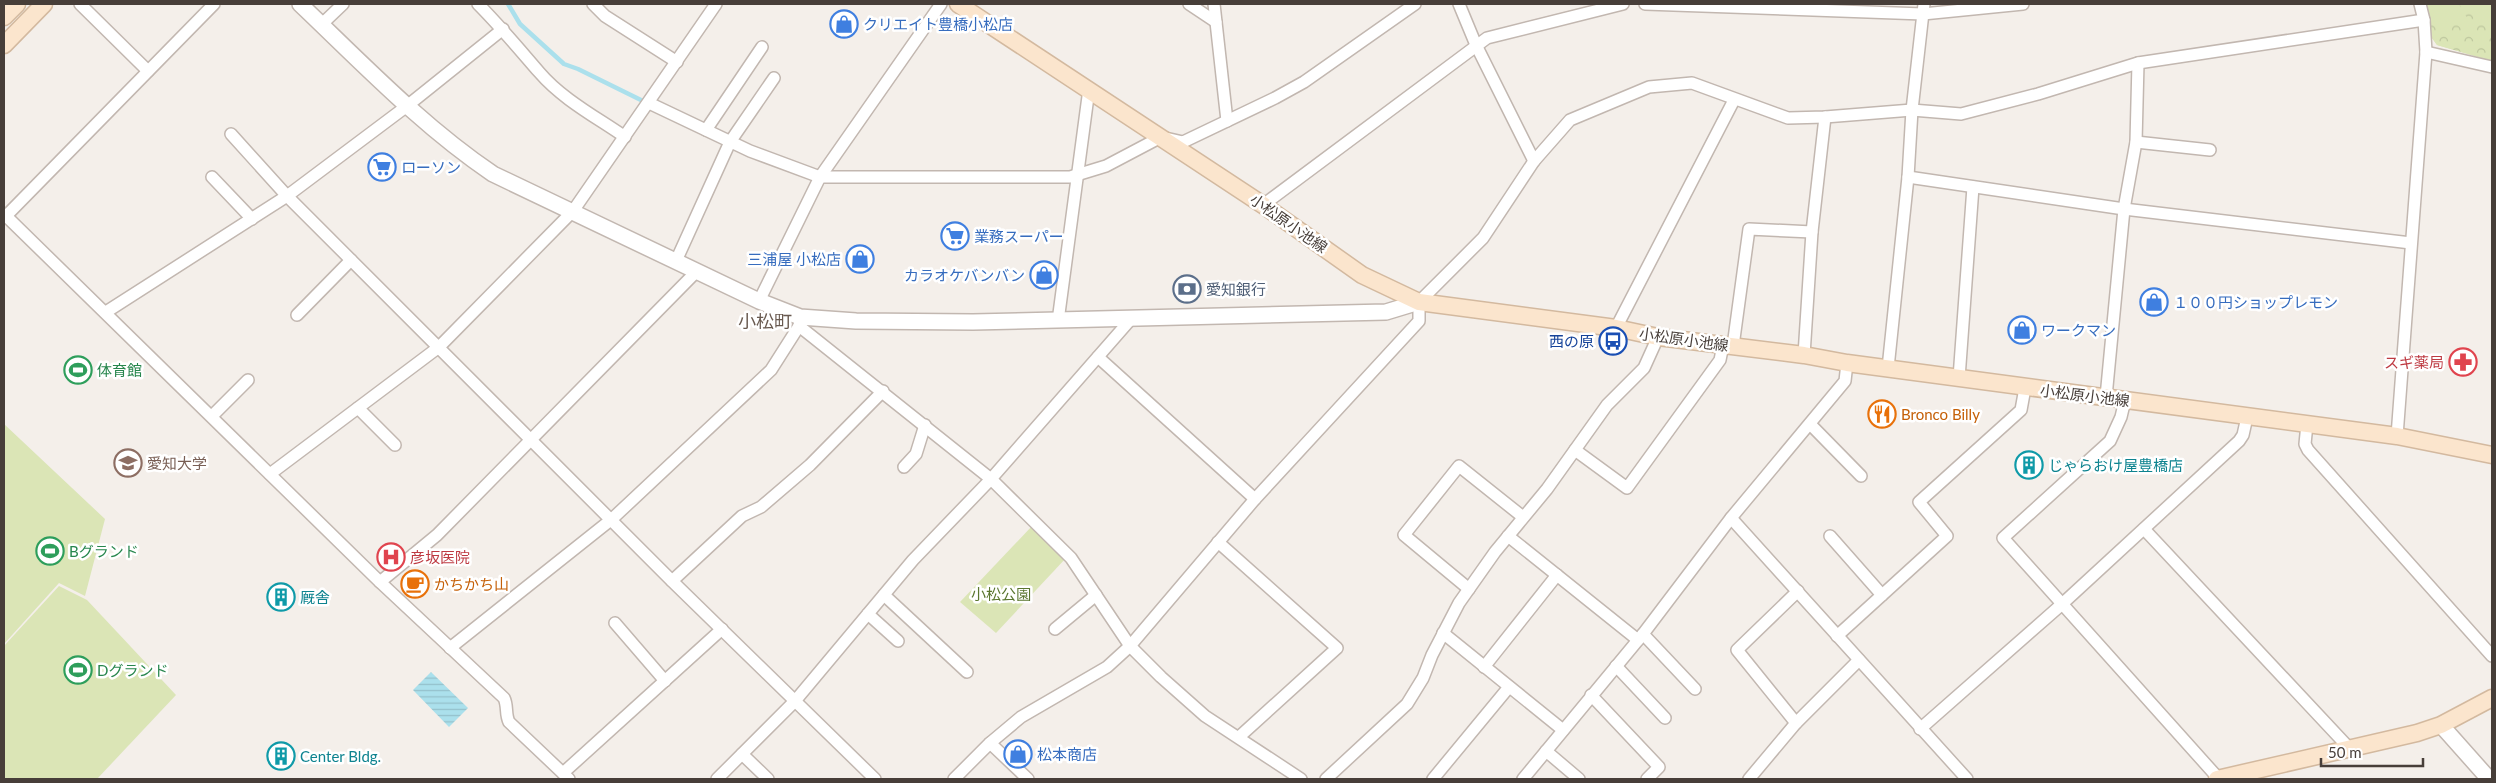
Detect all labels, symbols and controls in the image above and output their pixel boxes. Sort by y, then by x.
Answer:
shop icon: クリエイト豊橋小松店 [829,9,859,39]
place label: クリエイト豊橋小松店 [863,15,1013,33]
supermarket icon: ローソン [367,152,397,182]
place label: ローソン [401,158,461,176]
street label: 小松原小池線 [1247,190,1331,256]
supermarket icon: 業務スーパー [940,221,970,251]
place label: 業務スーパー [974,227,1064,245]
shop icon: 三浦屋 小松店 [845,244,875,274]
place label: 三浦屋 小松店 [747,250,841,268]
shop icon: カラオケバンバン [1029,260,1059,290]
place label: カラオケバンバン [904,266,1025,284]
bank icon: 愛知銀行 [1172,274,1202,304]
place label: 愛知銀行 [1206,280,1266,298]
shop icon: １００円ショップレモン [2139,287,2169,317]
place label: １００円ショップレモン [2173,293,2338,311]
district label: 小松町 [738,310,792,332]
shop icon: ワークマン [2007,315,2037,345]
place label: ワークマン [2041,321,2116,339]
street label: 小松原小池線 [1638,324,1730,354]
bus stop icon: 西の原 [1598,326,1628,356]
place label: 西の原 [1549,332,1594,350]
pharmacy icon: スギ薬局 [2448,347,2478,377]
place label: スギ薬局 [2384,353,2444,371]
sports icon: 体育館 [63,355,93,385]
place label: 体育館 [97,361,142,379]
street label: 小松原小池線 [2039,381,2131,409]
restaurant icon: Bronco Billy [1867,399,1897,429]
place label: Bronco Billy [1901,405,1980,423]
school or university icon: 愛知大学 [113,448,143,478]
building icon: じゃらおけ屋豊橋店 [2014,450,2044,480]
place label: 愛知大学 [147,454,207,472]
place label: じゃらおけ屋豊橋店 [2048,456,2183,474]
sports icon: Bグランド [35,536,65,566]
place label: Bグランド [69,542,139,560]
hospital icon: 彦坂医院 [376,542,406,572]
place label: 彦坂医院 [410,548,470,566]
cafe icon: かちかち山 [400,569,430,599]
place label: かちかち山 [434,575,509,593]
building icon: 厩舎 [266,582,296,612]
park label: 小松公園 [971,585,1031,603]
place label: 厩舎 [300,588,330,606]
sports icon: Dグランド [63,655,93,685]
place label: Dグランド [97,661,168,679]
scale bar [2321,736,2424,768]
shop icon: 松本商店 [1003,739,1033,769]
building icon: Center Bldg. [266,741,296,771]
text: 50 m [2328,743,2362,761]
place label: 松本商店 [1037,745,1097,763]
place label: Center Bldg. [300,747,381,765]

